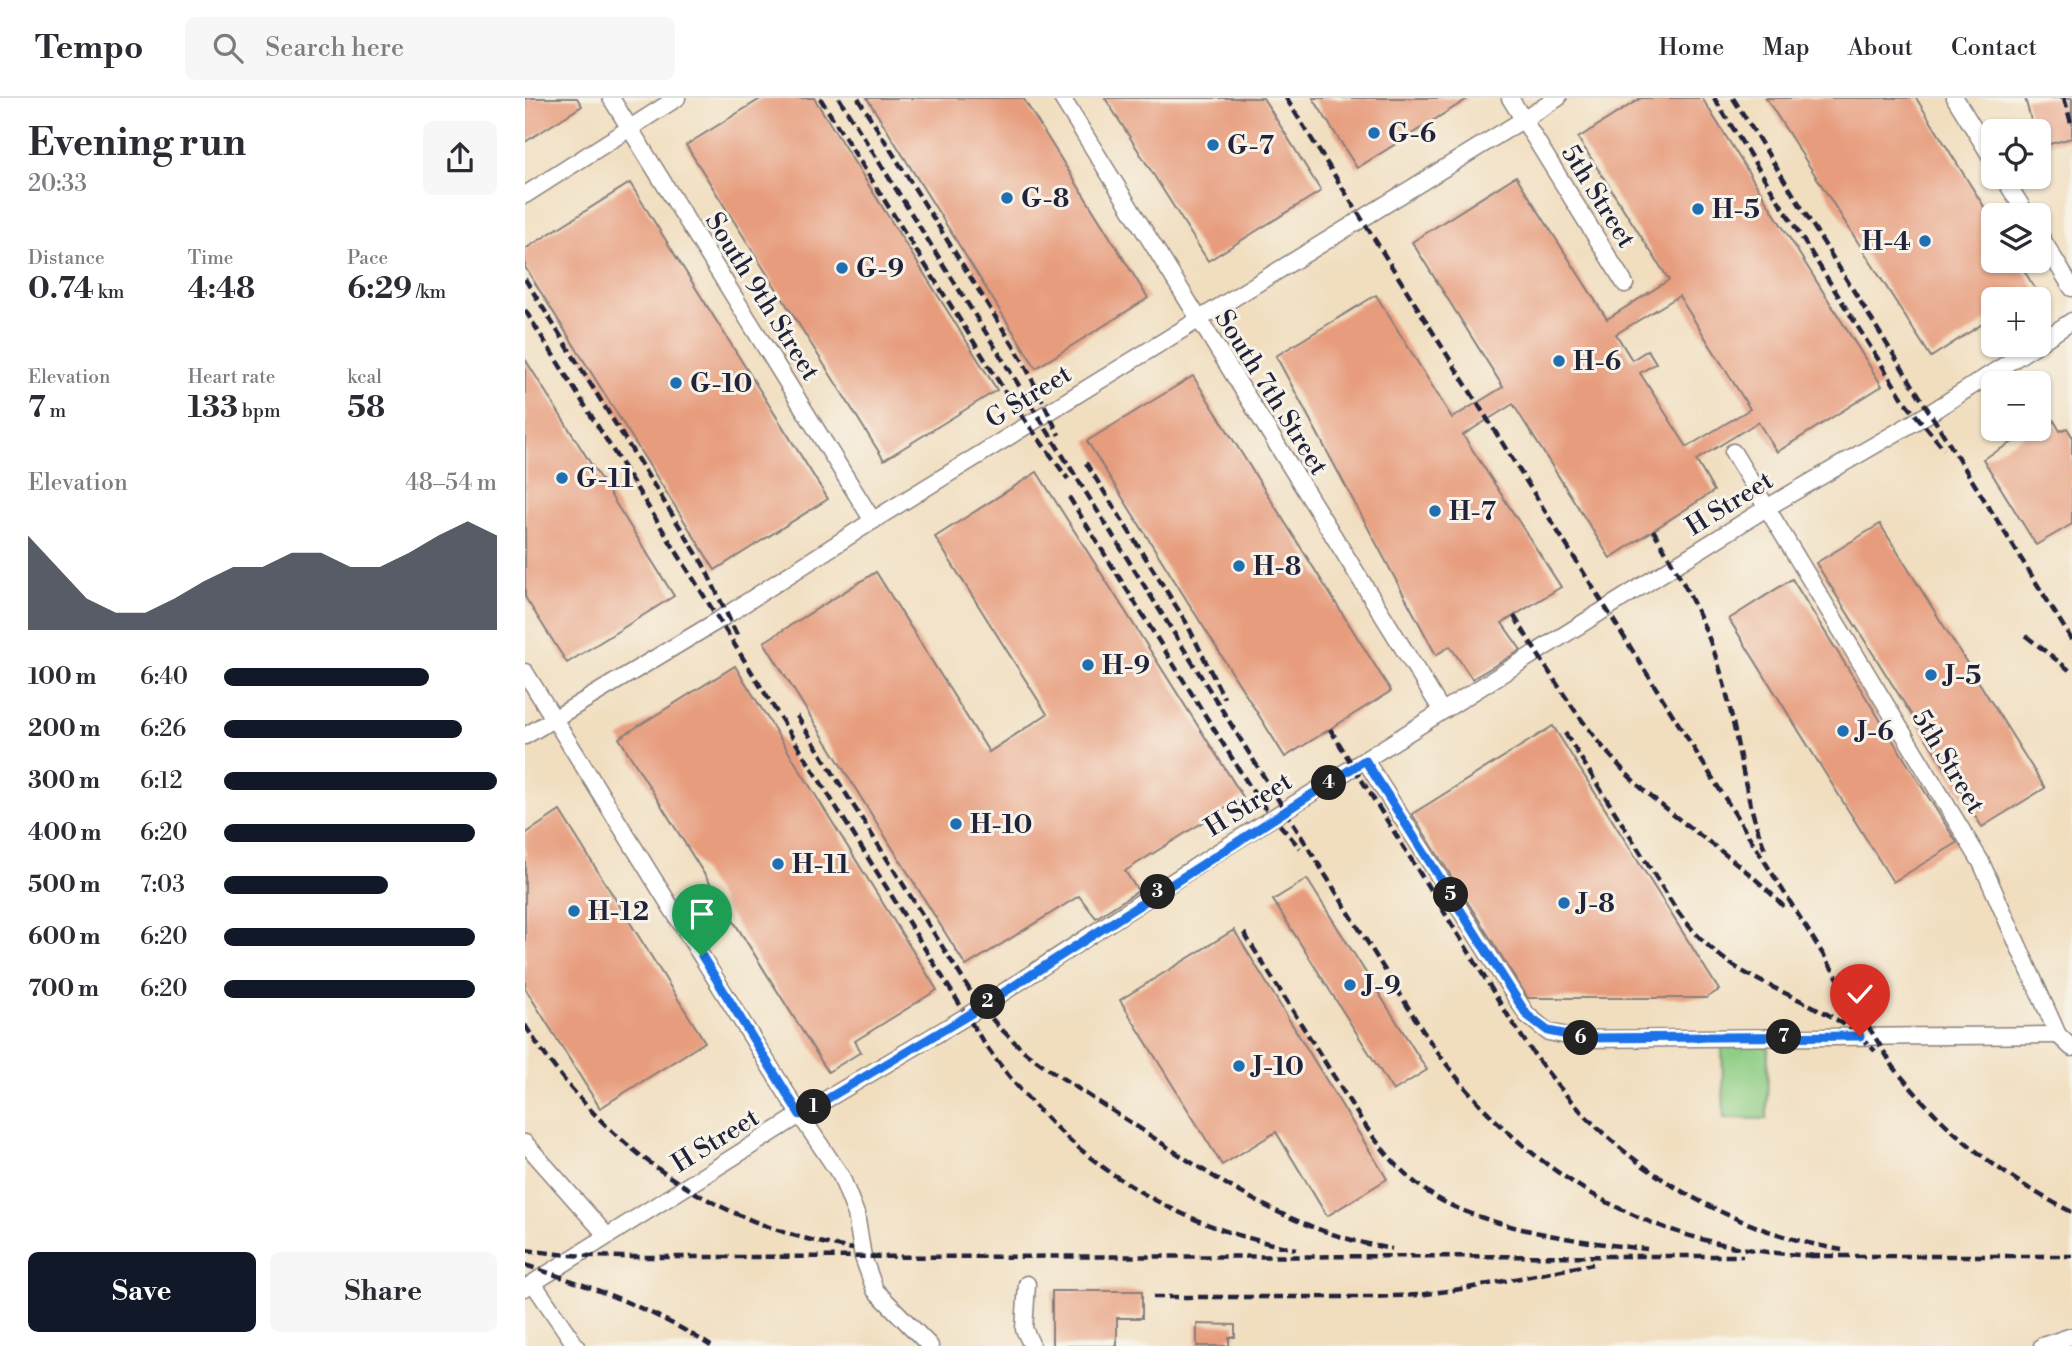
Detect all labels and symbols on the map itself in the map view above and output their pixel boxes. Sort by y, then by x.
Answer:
place label: G-6 [1388,118,1436,150]
marker: G-6 [1366,125,1382,141]
place label: G-7 [1227,130,1274,162]
marker: G-7 [1205,137,1221,153]
street label: 5th Street [1554,139,1642,254]
place label: G-8 [1021,183,1069,215]
marker: G-8 [999,190,1015,206]
place label: H-5 [1712,194,1760,226]
marker: H-5 [1690,201,1706,217]
street label: South 9th Street [698,207,826,386]
place label: H-4 [1862,226,1911,258]
marker: H-4 [1917,233,1933,249]
place label: G-9 [856,253,904,285]
marker: G-9 [834,260,850,276]
street label: South 7th Street [1208,304,1335,481]
place label: H-6 [1573,346,1621,378]
marker: H-6 [1551,353,1567,369]
street label: G Street [980,358,1077,436]
place label: G-10 [690,368,752,400]
marker: G-10 [668,375,684,391]
place label: G-11 [576,463,634,495]
street label: H Street [1680,465,1779,543]
marker: G-11 [554,470,570,486]
place label: H-7 [1449,496,1496,528]
marker: H-7 [1427,503,1443,519]
place label: H-8 [1253,551,1301,583]
marker: H-8 [1231,558,1247,574]
place label: H-9 [1102,650,1150,682]
marker: H-9 [1080,657,1096,673]
place label: J-5 [1942,660,1981,692]
marker: J-5 [1923,667,1939,683]
street label: 5th Street [1905,704,1992,819]
place label: J-6 [1854,716,1894,748]
marker: J-6 [1835,723,1851,739]
street label: H Street [1199,766,1298,844]
pin: 4 [1311,766,1347,800]
place label: H-10 [970,809,1032,841]
marker: H-10 [948,816,964,832]
place label: H-11 [792,849,850,881]
marker: H-11 [770,856,786,872]
pin: 3 [1141,874,1175,910]
pin: 5 [1433,878,1469,912]
pin [672,884,732,956]
place label: J-8 [1575,888,1615,920]
marker: J-8 [1556,895,1572,911]
place label: H-12 [588,896,649,928]
marker: H-12 [566,903,582,919]
pin [1830,964,1890,1036]
place label: J-9 [1361,970,1401,1002]
marker: J-9 [1342,977,1358,993]
pin: 2 [971,984,1005,1020]
pin: 6 [1563,1020,1599,1056]
pin: 7 [1767,1020,1801,1054]
place label: J-10 [1250,1051,1304,1083]
marker: J-10 [1231,1058,1247,1074]
pin: 1 [797,1090,831,1124]
street label: H Street [666,1102,765,1180]

